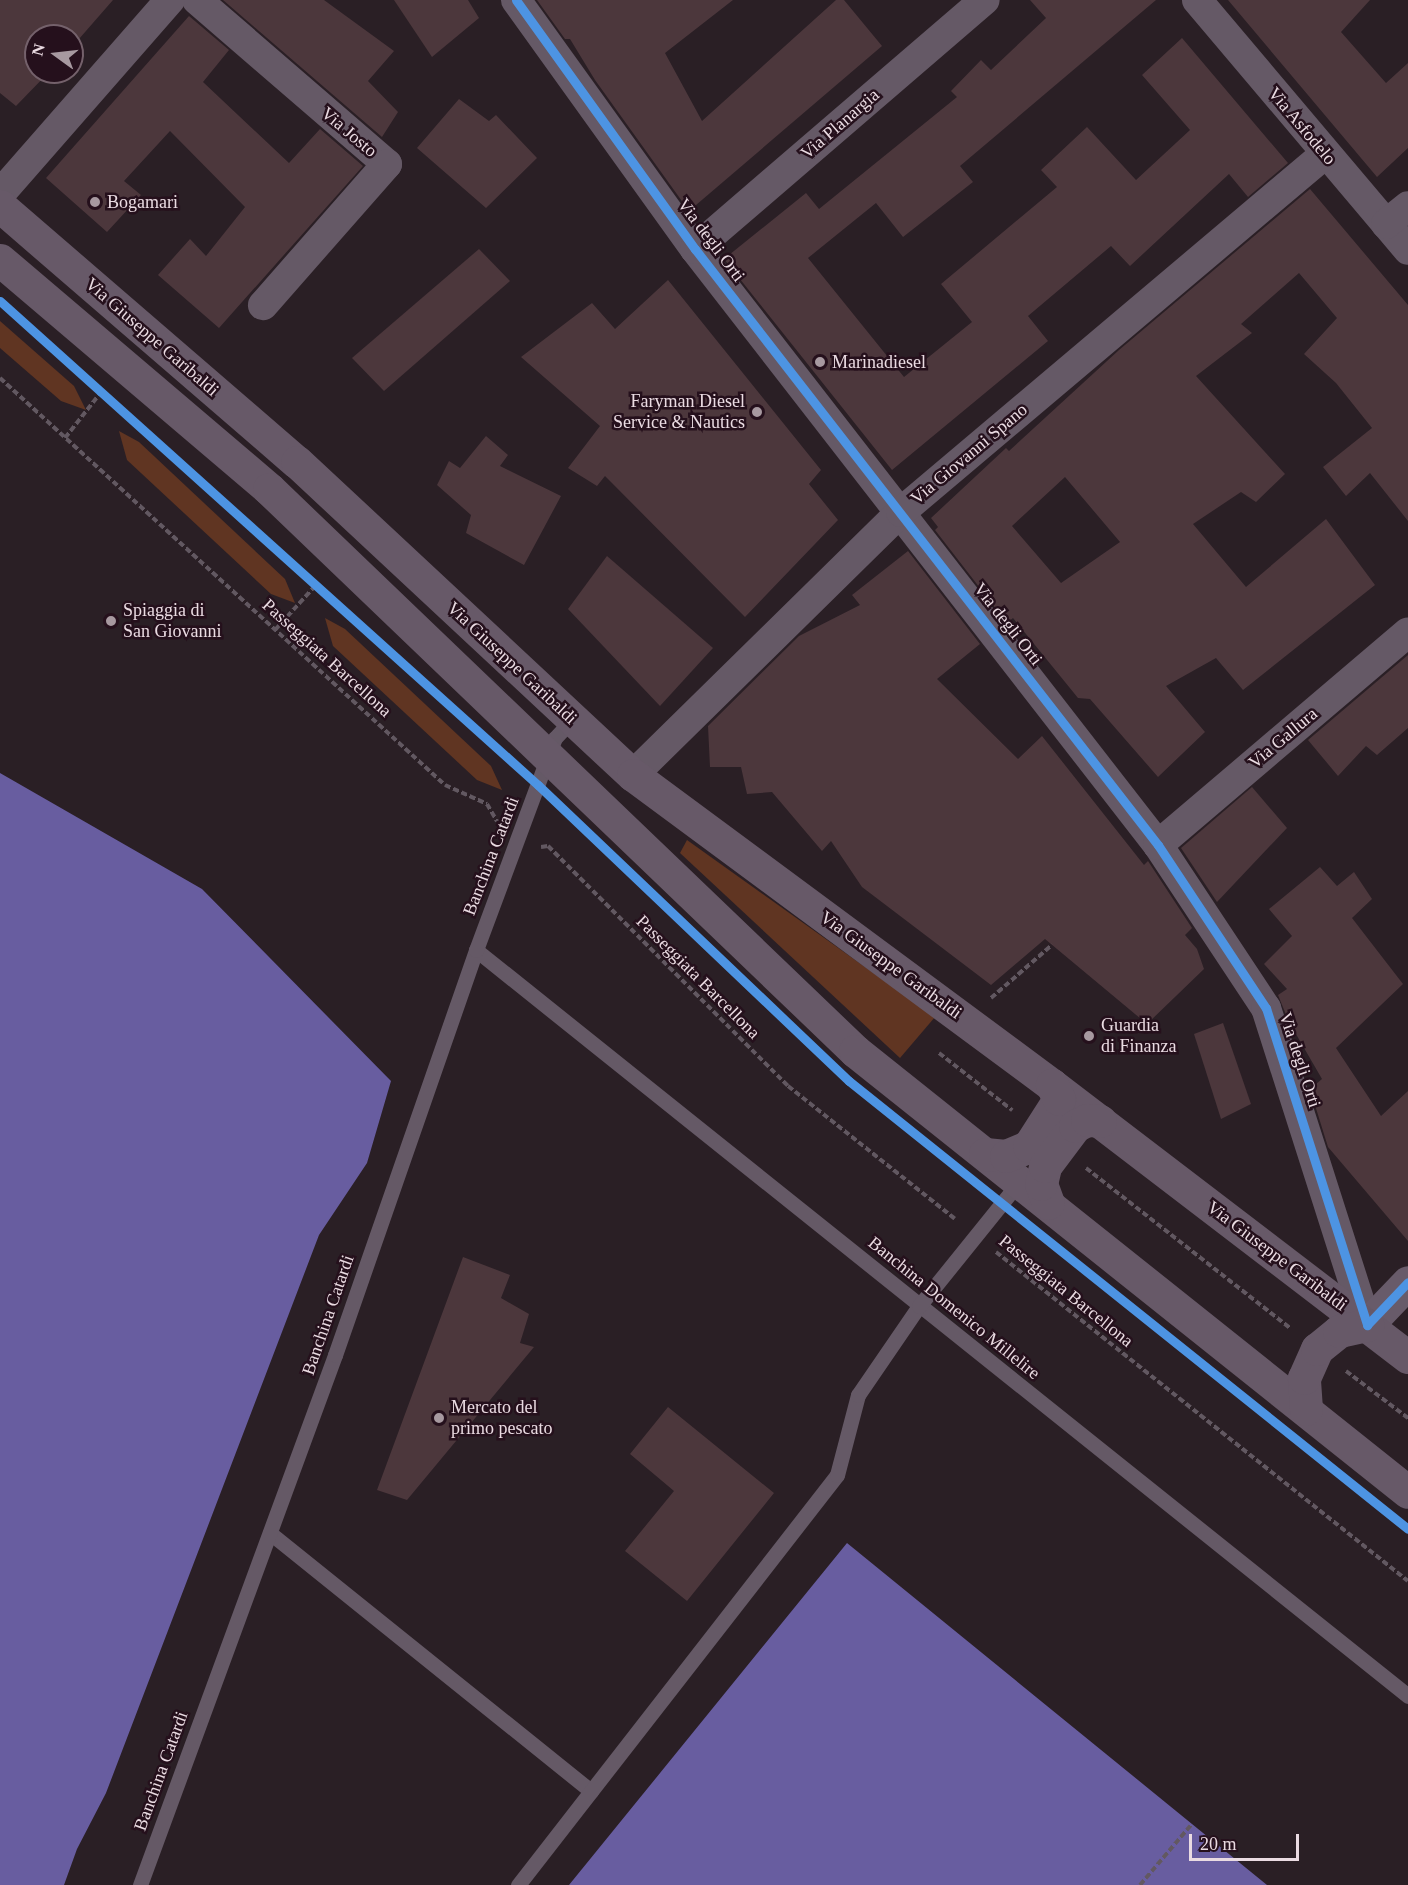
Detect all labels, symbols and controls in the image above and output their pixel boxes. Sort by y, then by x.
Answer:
north arrow [24,24,84,84]
text: N [28,42,48,58]
street label: Via Asfodelo [1263,83,1341,169]
street label: Via Planargia [796,84,884,164]
street label: Via Josto [317,102,381,162]
place label: Bogamari [107,191,178,213]
street label: Via degli Orti [673,194,749,286]
marker: Bogamari [88,195,102,209]
street label: Via Giuseppe Garibaldi [81,273,223,401]
place label: Marinadiesel [832,351,926,373]
marker: Marinadiesel [813,355,827,369]
place label: Faryman Diesel Service & Nautics [613,391,745,434]
street label: Via Giovanni Spano [906,399,1032,509]
marker: Faryman Diesel Service & Nautics [750,405,764,419]
street label: Via degli Orti [969,578,1047,670]
street label: Passeggiata Barcellona [258,594,396,722]
street label: Via Giuseppe Garibaldi [443,597,581,729]
place label: Spiaggia di San Giovanni [123,600,221,642]
marker: Spiaggia di San Giovanni [104,614,118,628]
street label: Via Gallura [1244,703,1322,773]
street label: Banchina Catardi [458,794,524,918]
street label: Via Giuseppe Garibaldi [816,906,966,1024]
street label: Passeggiata Barcellona [632,911,764,1043]
street label: Via degli Orti [1274,1010,1326,1110]
place label: Guardia di Finanza [1101,1015,1176,1058]
marker: Guardia di Finanza [1082,1029,1096,1043]
street label: Via Giuseppe Garibaldi [1203,1196,1351,1316]
street label: Passeggiata Barcellona [995,1230,1137,1352]
street label: Banchina Domenico Millelire [864,1232,1044,1384]
street label: Banchina Catardi [297,1252,359,1378]
place label: Mercato del primo pescato [451,1397,552,1440]
marker: Mercato del primo pescato [432,1411,446,1425]
street label: Banchina Catardi [129,1708,193,1834]
scale bar [1192,1822,1302,1860]
text: 20 m [1200,1834,1237,1854]

